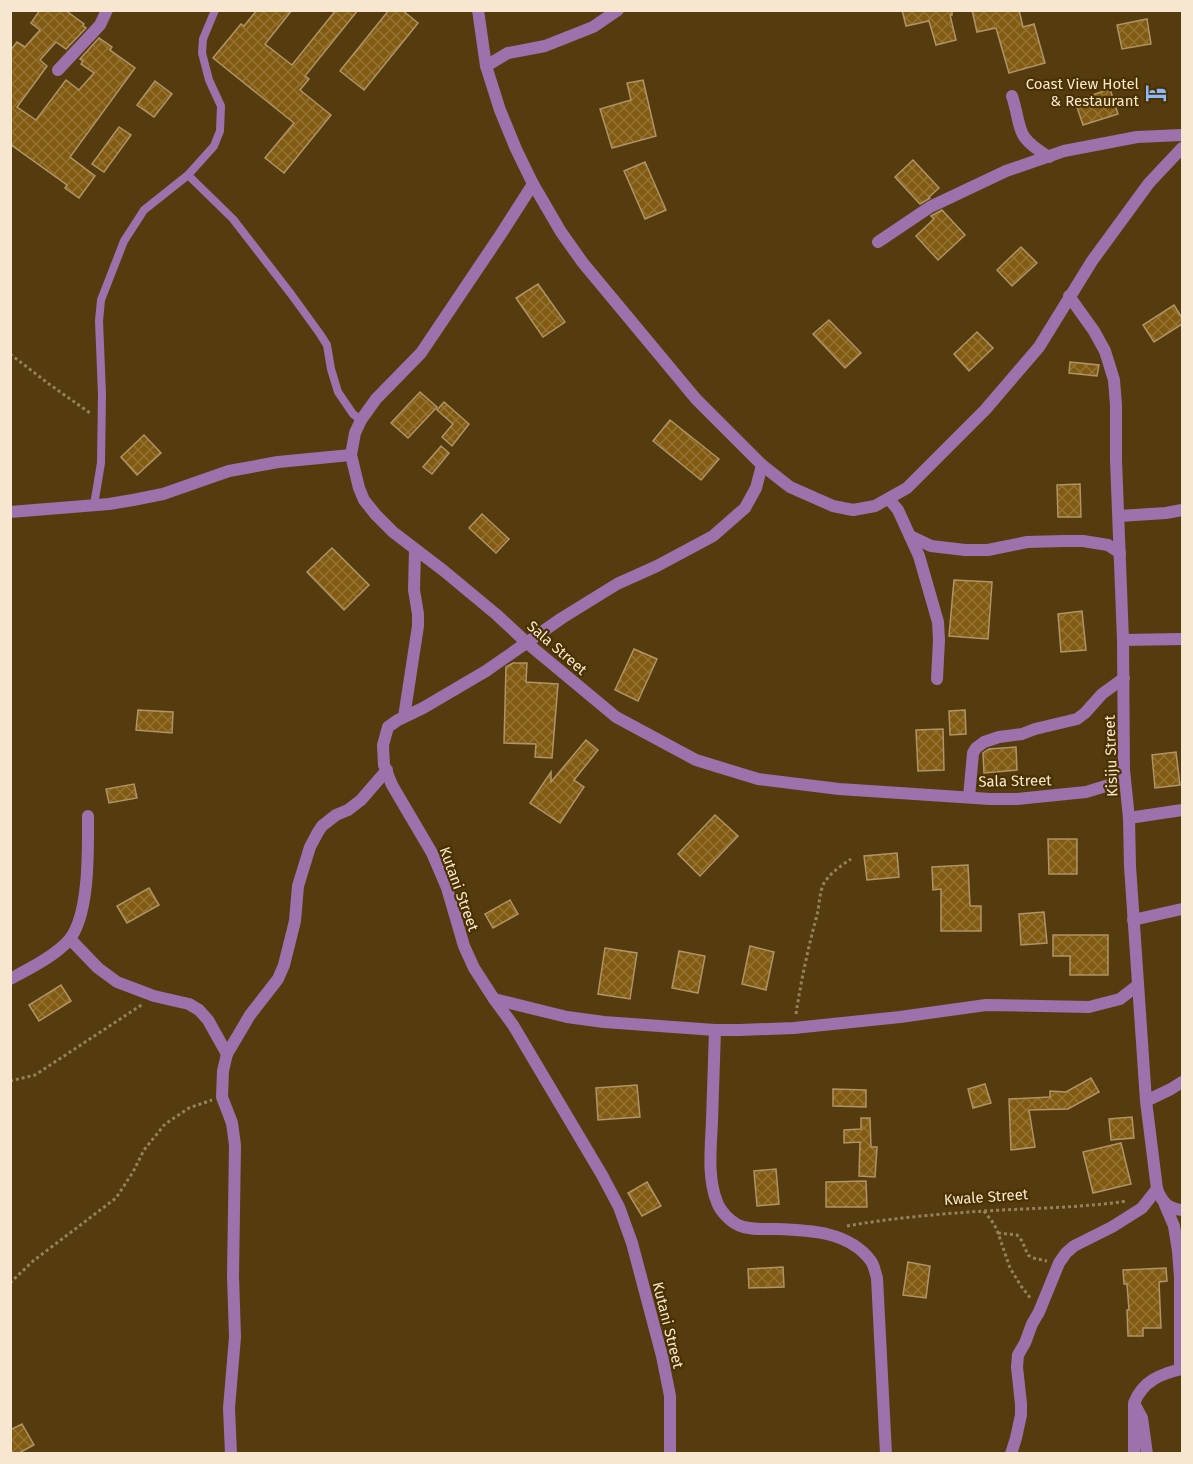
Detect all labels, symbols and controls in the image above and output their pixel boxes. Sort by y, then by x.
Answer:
place label: Coast View Hotel & Restaurant [1026,75,1140,110]
hotel icon: Coast View Hotel & Restaurant [1144,81,1168,105]
street label: Sala Street [523,617,591,679]
street label: Kisiju Street [1101,714,1121,797]
street label: Sala Street [978,771,1052,791]
street label: Kutani Street [435,844,483,934]
street label: Kwale Street [943,1185,1029,1209]
street label: Kutani Street [649,1280,688,1371]

